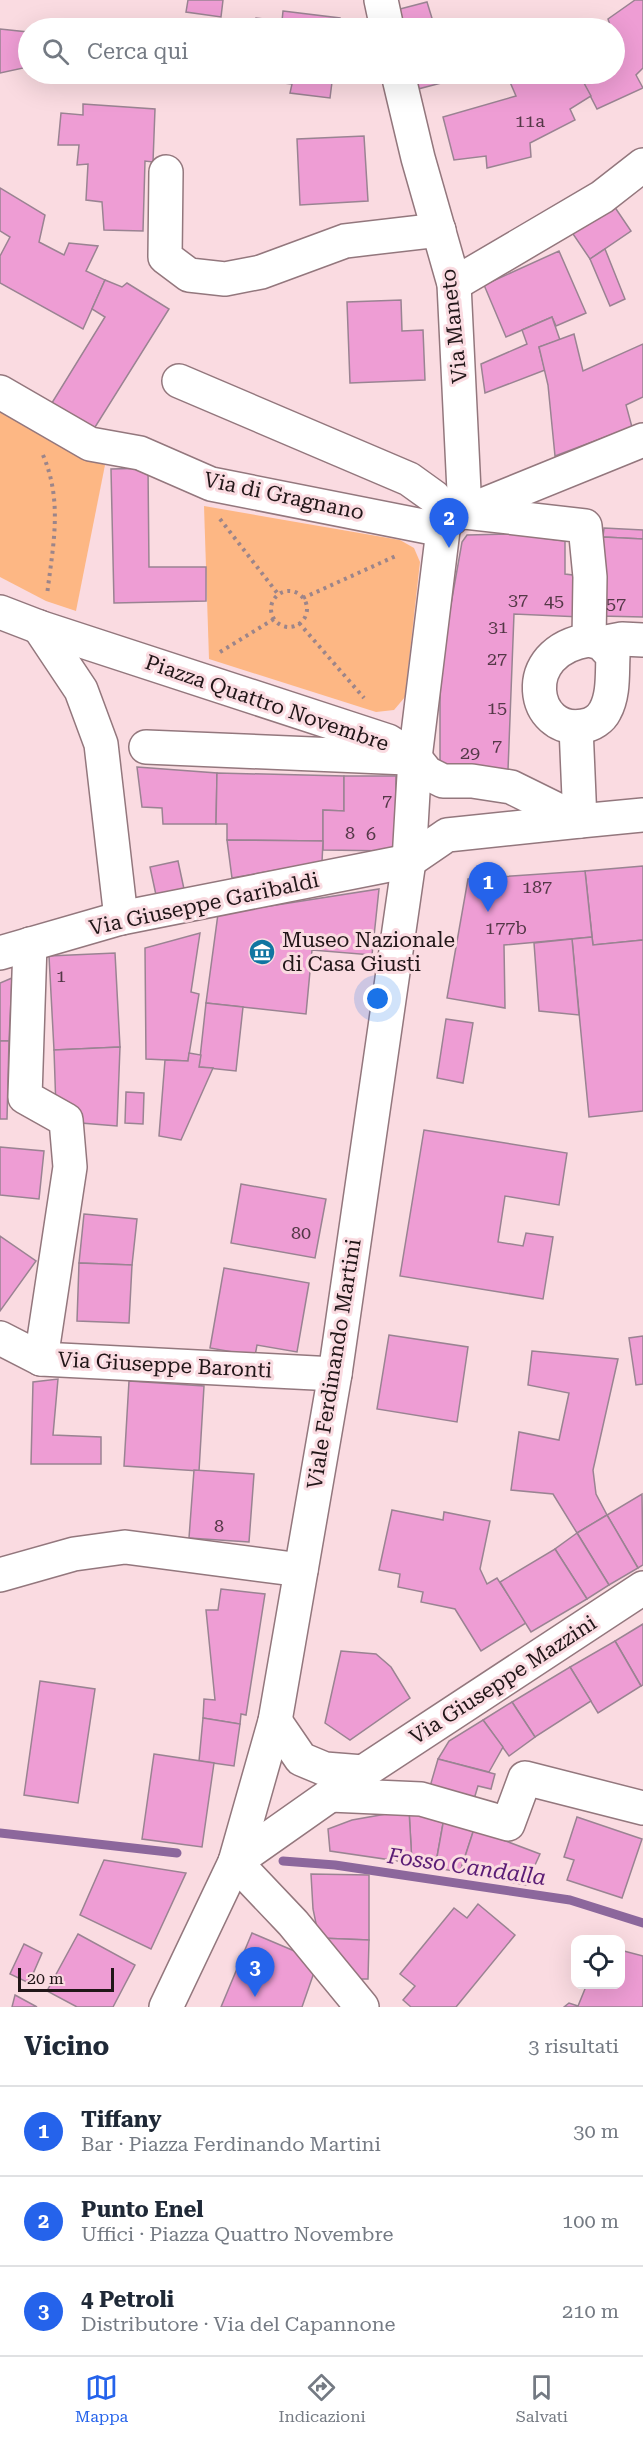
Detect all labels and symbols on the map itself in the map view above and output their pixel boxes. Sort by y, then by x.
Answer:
house number: 11a [515,110,545,131]
street label: Via Maneto [436,268,472,384]
street label: Via di Gragnano [202,467,366,525]
pin: 2 [430,498,468,548]
house number: 37 [508,589,528,610]
house number: 45 [544,590,564,611]
house number: 57 [606,593,626,614]
house number: 31 [488,616,508,637]
house number: 27 [487,648,507,669]
street label: Piazza Quattro Novembre [142,650,392,756]
house number: 15 [487,697,507,718]
house number: 7 [492,735,502,756]
house number: 29 [460,742,480,763]
house number: 7 [382,790,392,811]
house number: 8 [345,822,355,843]
house number: 6 [366,823,376,844]
pin: 1 [468,862,508,912]
street label: Via Giuseppe Garibaldi [87,868,321,940]
house number: 187 [522,876,552,897]
house number: 177b [485,917,527,938]
place label: Museo Nazionale di Casa Giusti [282,928,455,976]
museum icon: Museo Nazionale di Casa Giusti [247,937,277,967]
house number: 1 [56,965,66,986]
your location [363,984,392,1013]
house number: 80 [291,1222,311,1243]
street label: Viale Ferdinando Martini [302,1237,366,1491]
street label: Via Giuseppe Baronti [57,1347,273,1383]
house number: 8 [214,1515,224,1536]
street label: Via Giuseppe Mazzini [405,1610,601,1749]
water label: Fosso Candalla [385,1843,548,1890]
pin: 3 [236,1948,274,1997]
scale bar [18,1965,114,1992]

